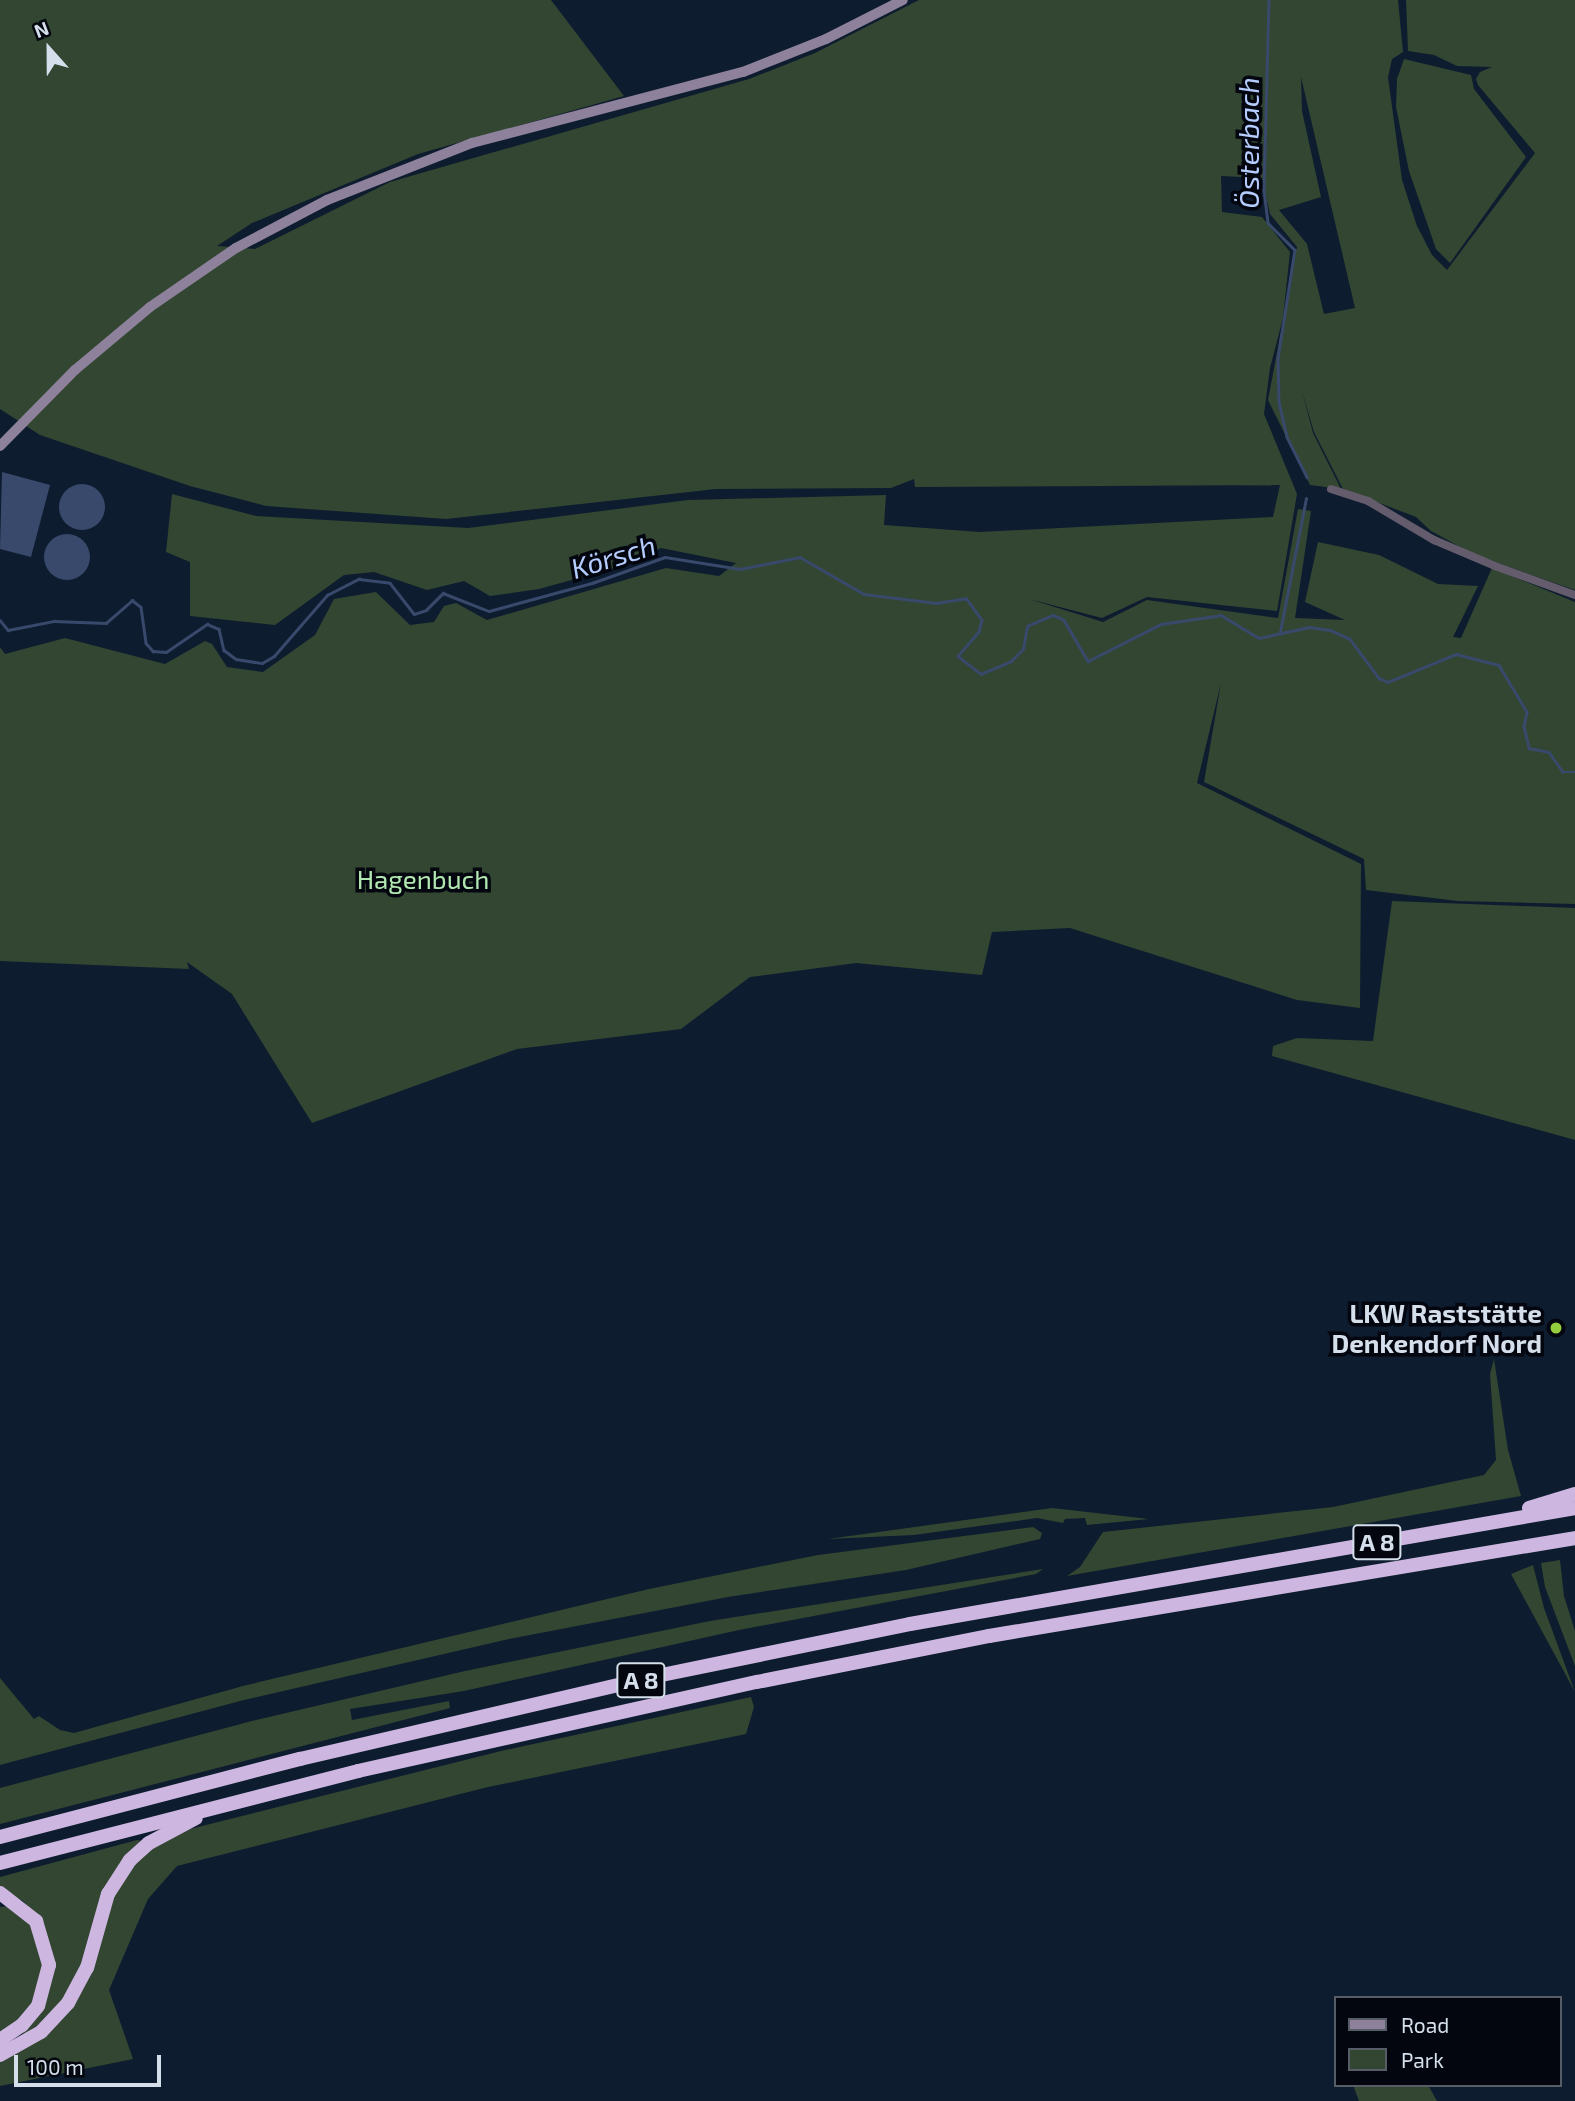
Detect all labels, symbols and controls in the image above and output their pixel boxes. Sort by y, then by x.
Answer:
north arrow [14,14,84,84]
text: N [31,16,52,42]
water label: Österbach [1231,77,1265,209]
water label: Körsch [567,527,659,585]
park label: Hagenbuch [357,863,489,895]
place label: LKW Raststätte Denkendorf Nord [1331,1297,1542,1358]
marker: LKW Raststätte Denkendorf Nord [1548,1320,1564,1336]
road number: A 8 [1351,1522,1403,1562]
road number: A 8 [615,1660,667,1700]
legend [1334,1996,1561,2087]
text: Road [1401,2012,1449,2037]
scale bar [18,2042,164,2086]
text: Park [1401,2047,1444,2072]
text: 100 m [27,2054,84,2079]

